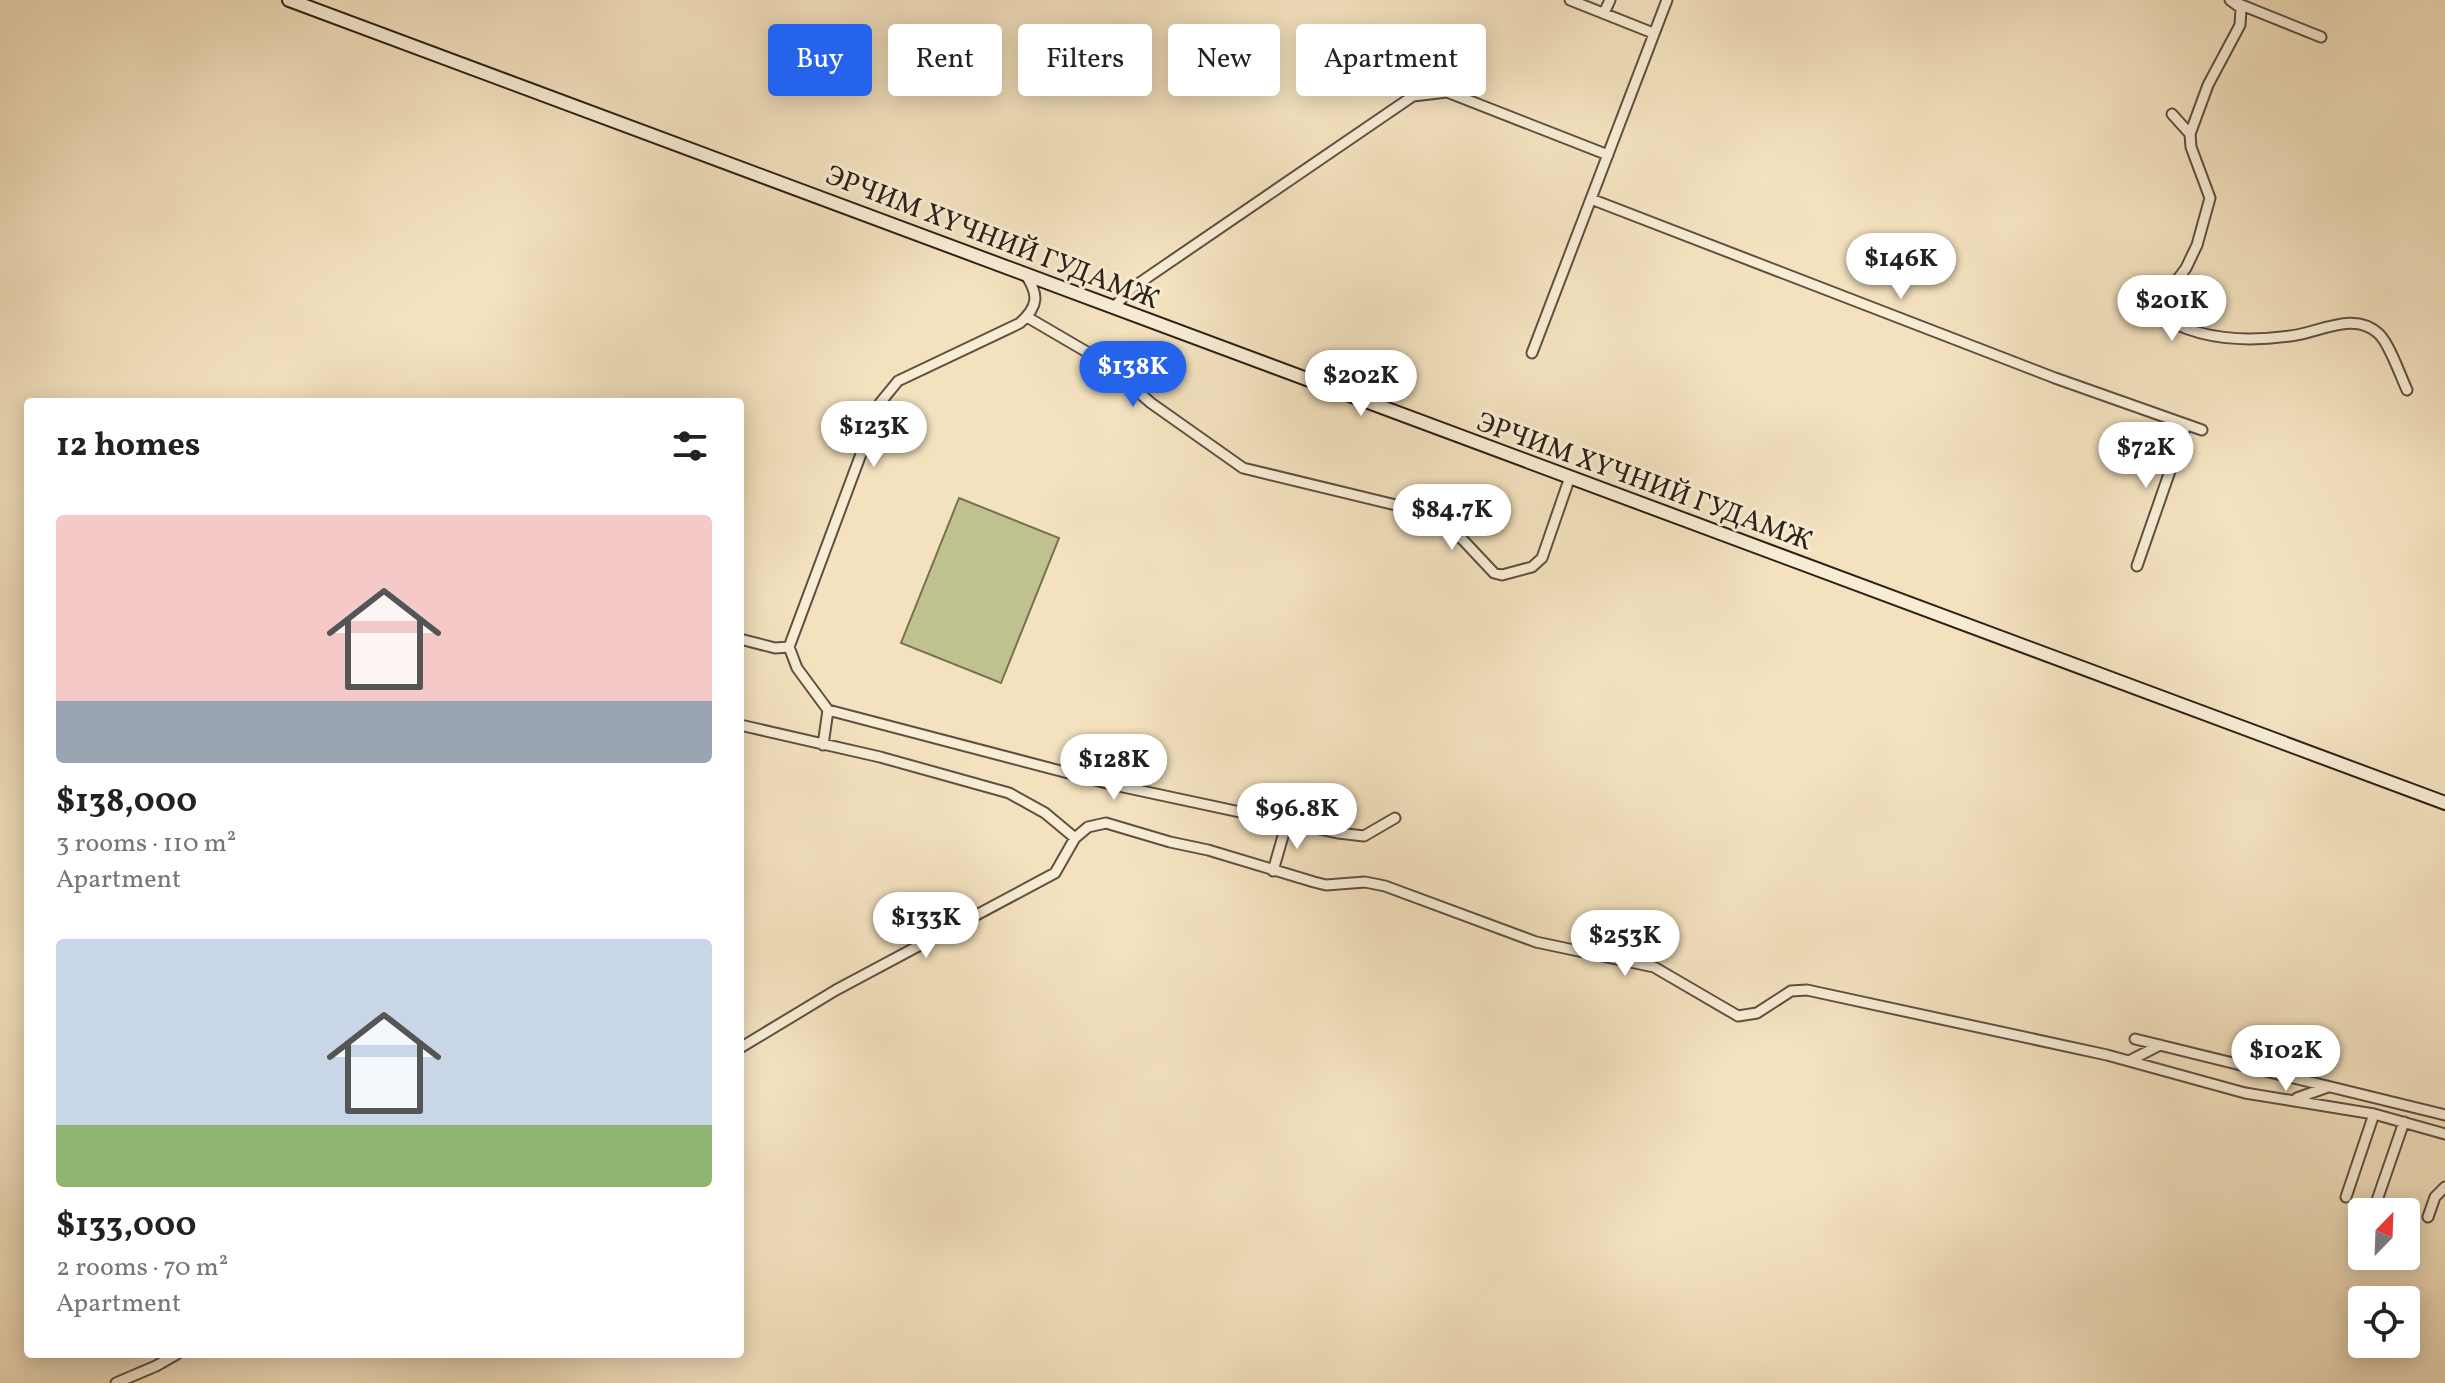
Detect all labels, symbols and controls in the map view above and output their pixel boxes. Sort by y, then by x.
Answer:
chip: Buy [768,24,872,96]
chip: Rent [888,24,1002,96]
chip: Filters [1018,24,1152,96]
chip: New [1168,24,1280,96]
chip: Apartment [1296,24,1486,96]
street label: ЭРЧИМ ХҮЧНИЙ ГУДАМЖ [820,157,1165,320]
pin: $146K [1845,233,1957,301]
text: $146K [1864,241,1938,277]
pin: $201K [2116,275,2228,343]
text: $201K [2135,283,2209,319]
pin: $138K [1077,341,1189,409]
text: $138K [1097,349,1169,385]
pin: $202K [1305,350,1417,418]
text: $202K [1323,358,1399,394]
pin: $123K [818,401,930,469]
street label: ЭРЧИМ ХҮЧНИЙ ГУДАМЖ [1471,403,1817,561]
text: $123K [839,409,909,445]
pin: $72K [2099,422,2193,490]
text: 12 homes [56,423,200,470]
icon: filters [668,424,712,468]
text: $72K [2116,430,2176,466]
pin: $84.7K [1387,484,1517,552]
text: $84.7K [1411,492,1493,528]
icon: home [312,567,456,711]
pin: $128K [1058,734,1170,802]
text: $128K [1078,742,1150,778]
text: $138,000 [56,779,197,826]
pin: $96.8K [1232,783,1362,851]
text: $96.8K [1255,791,1339,827]
text: 3 rooms · 110 m² [56,826,236,862]
text: Apartment [56,862,181,898]
pin: $133K [870,892,982,960]
text: $133K [891,900,961,936]
pin: $253K [1569,910,1681,978]
text: $253K [1589,918,1661,954]
icon: home [312,991,456,1135]
pin: $102K [2230,1025,2342,1093]
text: $102K [2249,1033,2323,1069]
north arrow [2348,1198,2420,1270]
map controls [2348,1198,2420,1358]
text: $133,000 [56,1203,197,1250]
text: 2 rooms · 70 m² [56,1250,228,1286]
text: Apartment [56,1286,181,1322]
button: locate [2348,1286,2420,1358]

